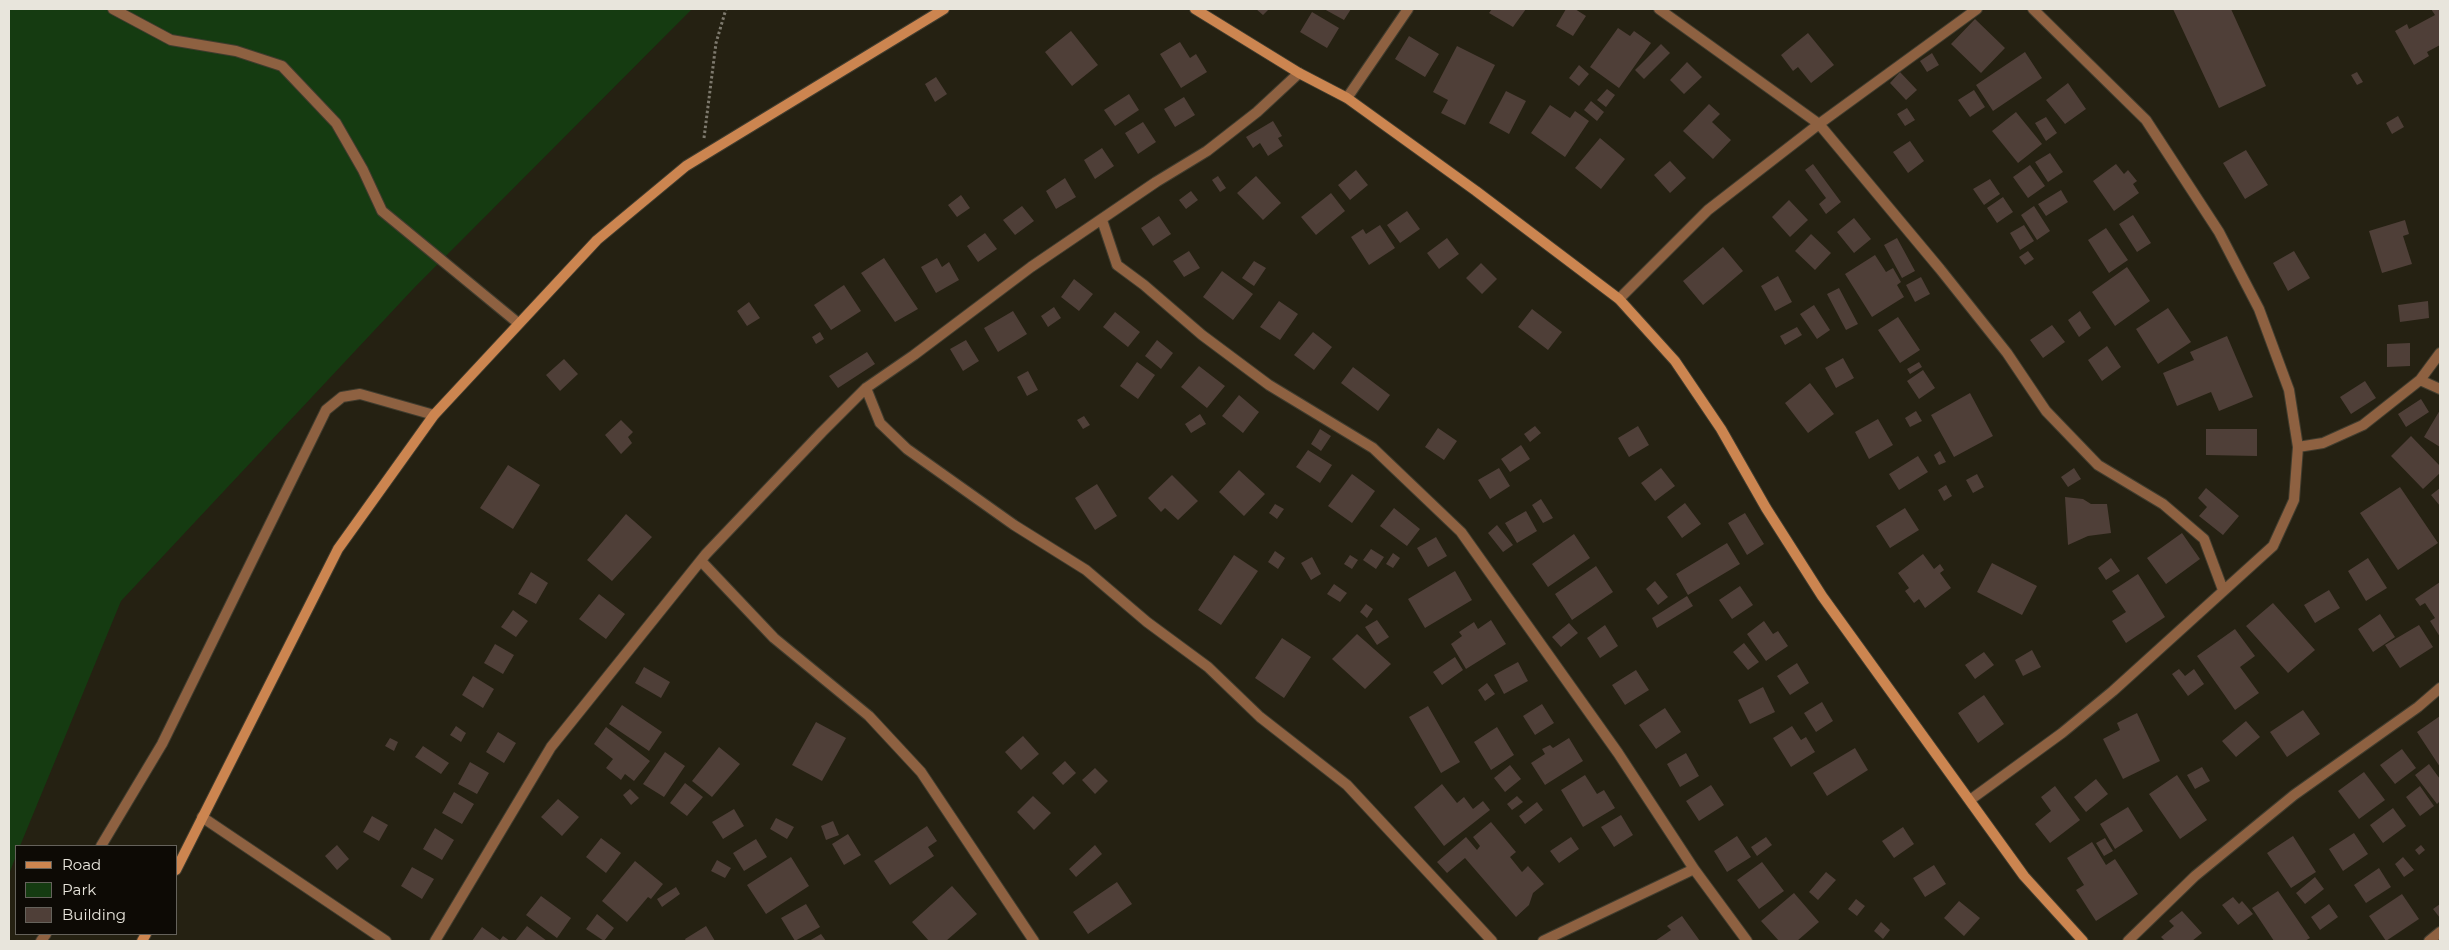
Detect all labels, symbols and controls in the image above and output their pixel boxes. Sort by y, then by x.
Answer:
legend [15,845,178,935]
text: Road [62,855,101,874]
text: Park [62,880,96,899]
text: Building [62,905,126,924]

